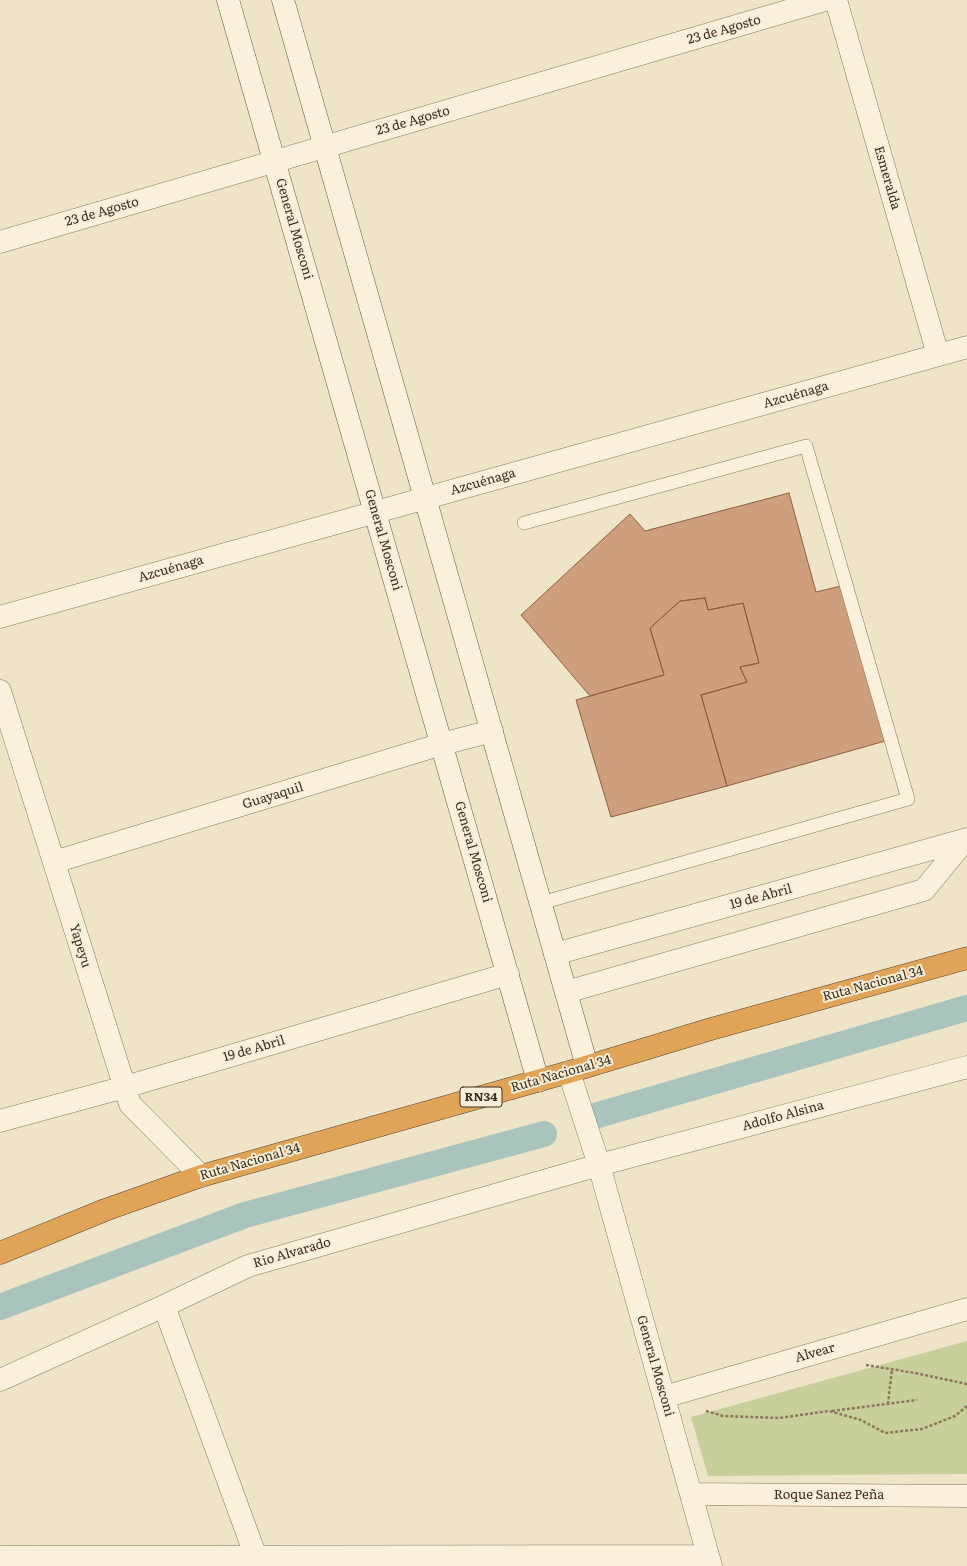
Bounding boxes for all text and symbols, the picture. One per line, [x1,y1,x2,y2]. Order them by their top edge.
street label: 23 de Agosto [685,12,763,48]
street label: 23 de Agosto [374,103,452,139]
street label: Esmeralda [870,144,904,212]
street label: General Mosconi [272,177,316,281]
street label: 23 de Agosto [63,194,141,230]
street label: Azcuénaga [762,378,830,412]
street label: Azcuénaga [449,465,517,499]
street label: General Mosconi [361,488,405,592]
street label: Azcuénaga [137,552,205,586]
street label: Guayaquil [241,779,305,813]
street label: General Mosconi [451,800,495,904]
street label: 19 de Abril [728,881,794,913]
street label: Yapeyu [66,922,94,970]
street label: Ruta Nacional 34 [821,963,925,1005]
street label: 19 de Abril [221,1033,287,1065]
street label: Ruta Nacional 34 [509,1052,613,1096]
road number: RN34 [460,1087,502,1107]
street label: Adolfo Alsina [740,1098,826,1134]
street label: Ruta Nacional 34 [198,1140,302,1184]
street label: Rio Alvarado [251,1234,333,1272]
street label: General Mosconi [633,1314,677,1418]
street label: Alvear [793,1340,837,1366]
street label: Roque Sanez Peña [774,1487,884,1503]

